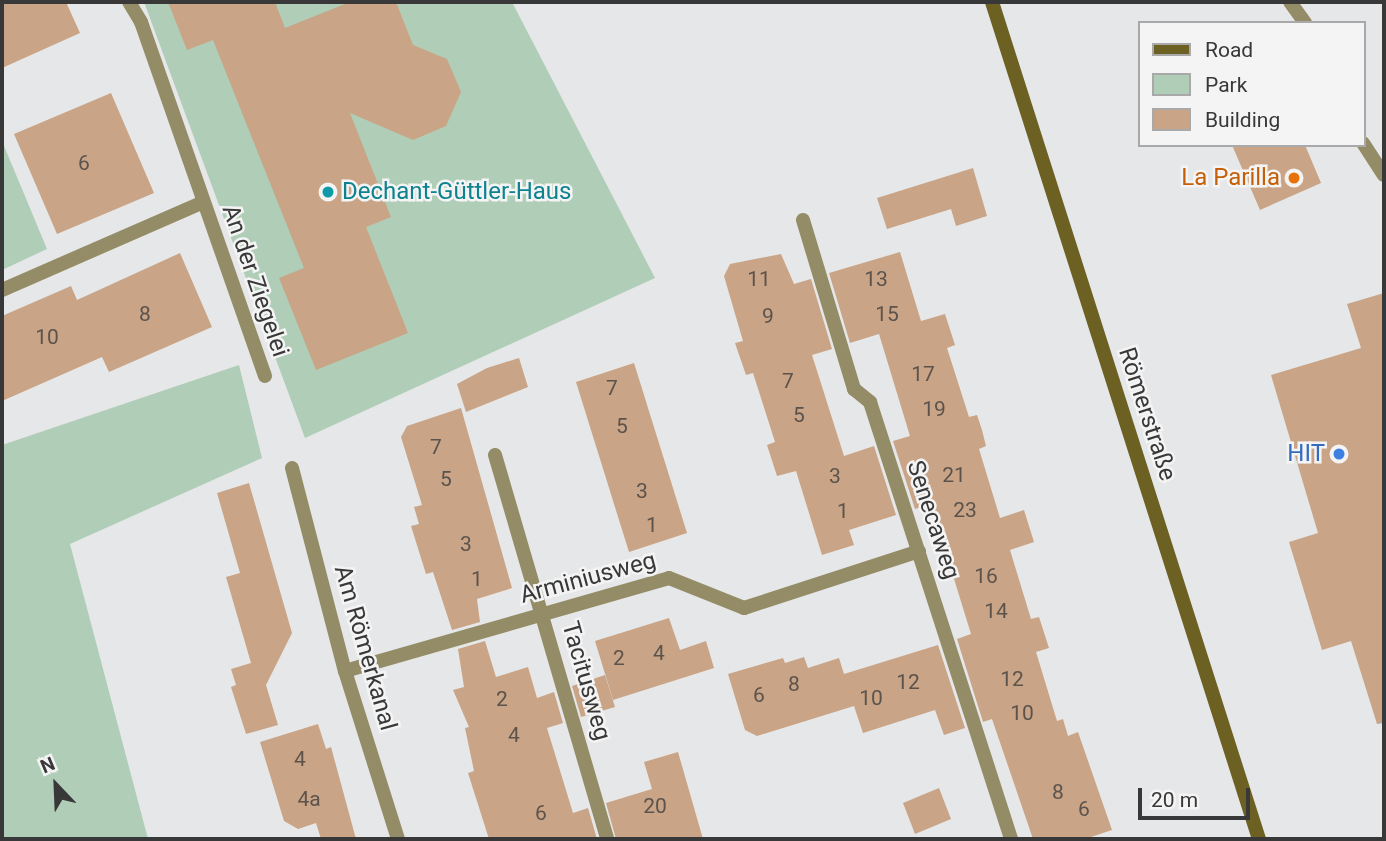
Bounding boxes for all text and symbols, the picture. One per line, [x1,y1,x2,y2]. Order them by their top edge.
legend [1138,21,1365,147]
text: Road [1205,38,1253,62]
text: Park [1205,73,1247,97]
text: Building [1205,108,1280,132]
house number: 6 [78,150,90,176]
place label: La Parilla [1181,164,1280,192]
marker: La Parilla [1286,170,1302,186]
place label: Dechant-Güttler-Haus [342,178,571,206]
marker: Dechant-Güttler-Haus [320,184,336,200]
street label: An der Ziegelei [216,201,294,361]
house number: 11 [747,266,771,292]
house number: 13 [864,266,888,292]
house number: 8 [139,301,151,327]
house number: 15 [875,301,899,327]
house number: 9 [762,303,774,329]
house number: 10 [35,324,59,350]
street label: Römerstraße [1112,344,1182,484]
house number: 17 [911,361,935,387]
house number: 7 [782,368,794,394]
house number: 7 [606,375,618,401]
house number: 19 [922,396,946,422]
house number: 5 [793,402,805,428]
house number: 5 [616,413,628,439]
house number: 7 [430,434,442,460]
place label: HIT [1287,440,1325,468]
marker: HIT [1331,446,1347,462]
street label: Senecaweg [900,457,966,583]
house number: 21 [942,462,966,488]
house number: 3 [829,463,841,489]
house number: 5 [440,466,452,492]
house number: 3 [636,478,648,504]
house number: 23 [953,497,977,523]
house number: 1 [837,498,849,524]
house number: 1 [646,512,658,538]
house number: 3 [460,531,472,557]
street label: Arminiusweg [517,546,659,610]
street label: Am Römerkanal [328,562,402,734]
house number: 16 [974,563,998,589]
house number: 1 [471,566,483,592]
house number: 14 [984,598,1008,624]
street label: Tacitusweg [555,618,617,744]
house number: 4 [653,640,665,666]
house number: 2 [613,645,625,671]
house number: 12 [1000,666,1024,692]
house number: 12 [896,669,920,695]
house number: 8 [788,671,800,697]
house number: 6 [753,682,765,708]
house number: 10 [859,685,883,711]
house number: 2 [496,686,508,712]
house number: 10 [1010,700,1034,726]
house number: 4 [508,722,520,748]
house number: 4 [294,746,306,772]
north arrow [21,750,91,820]
text: N [37,752,58,778]
scale bar [1141,774,1253,818]
house number: 8 [1052,779,1064,805]
house number: 4a [297,786,321,812]
text: 20 m [1151,788,1198,812]
house number: 20 [643,793,667,819]
house number: 6 [1078,796,1090,822]
house number: 6 [535,800,547,826]

